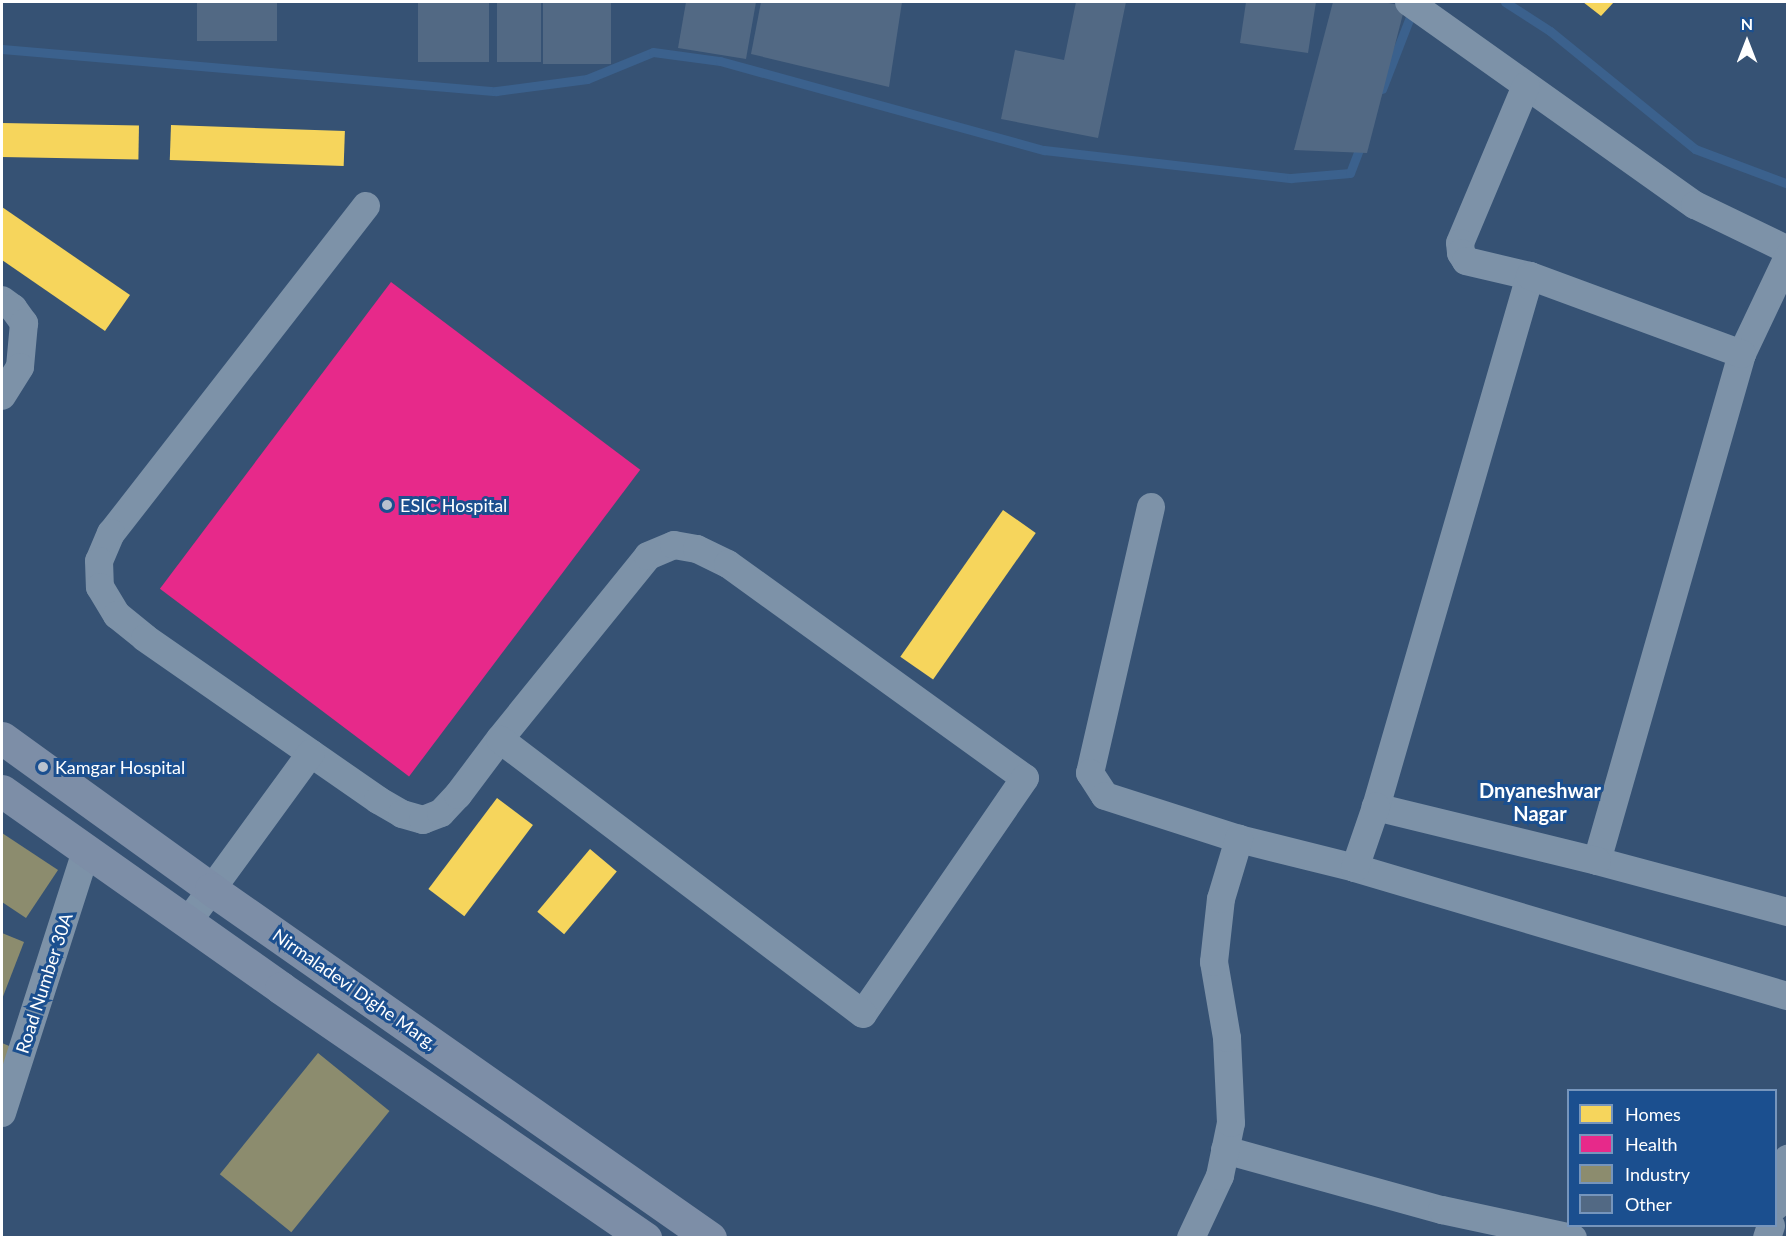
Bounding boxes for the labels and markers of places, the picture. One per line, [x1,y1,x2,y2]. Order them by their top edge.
place label: ESIC Hospital [400,494,507,516]
marker: ESIC Hospital [378,496,396,514]
place label: Kamgar Hospital [55,756,186,778]
marker: Kamgar Hospital [36,760,50,774]

